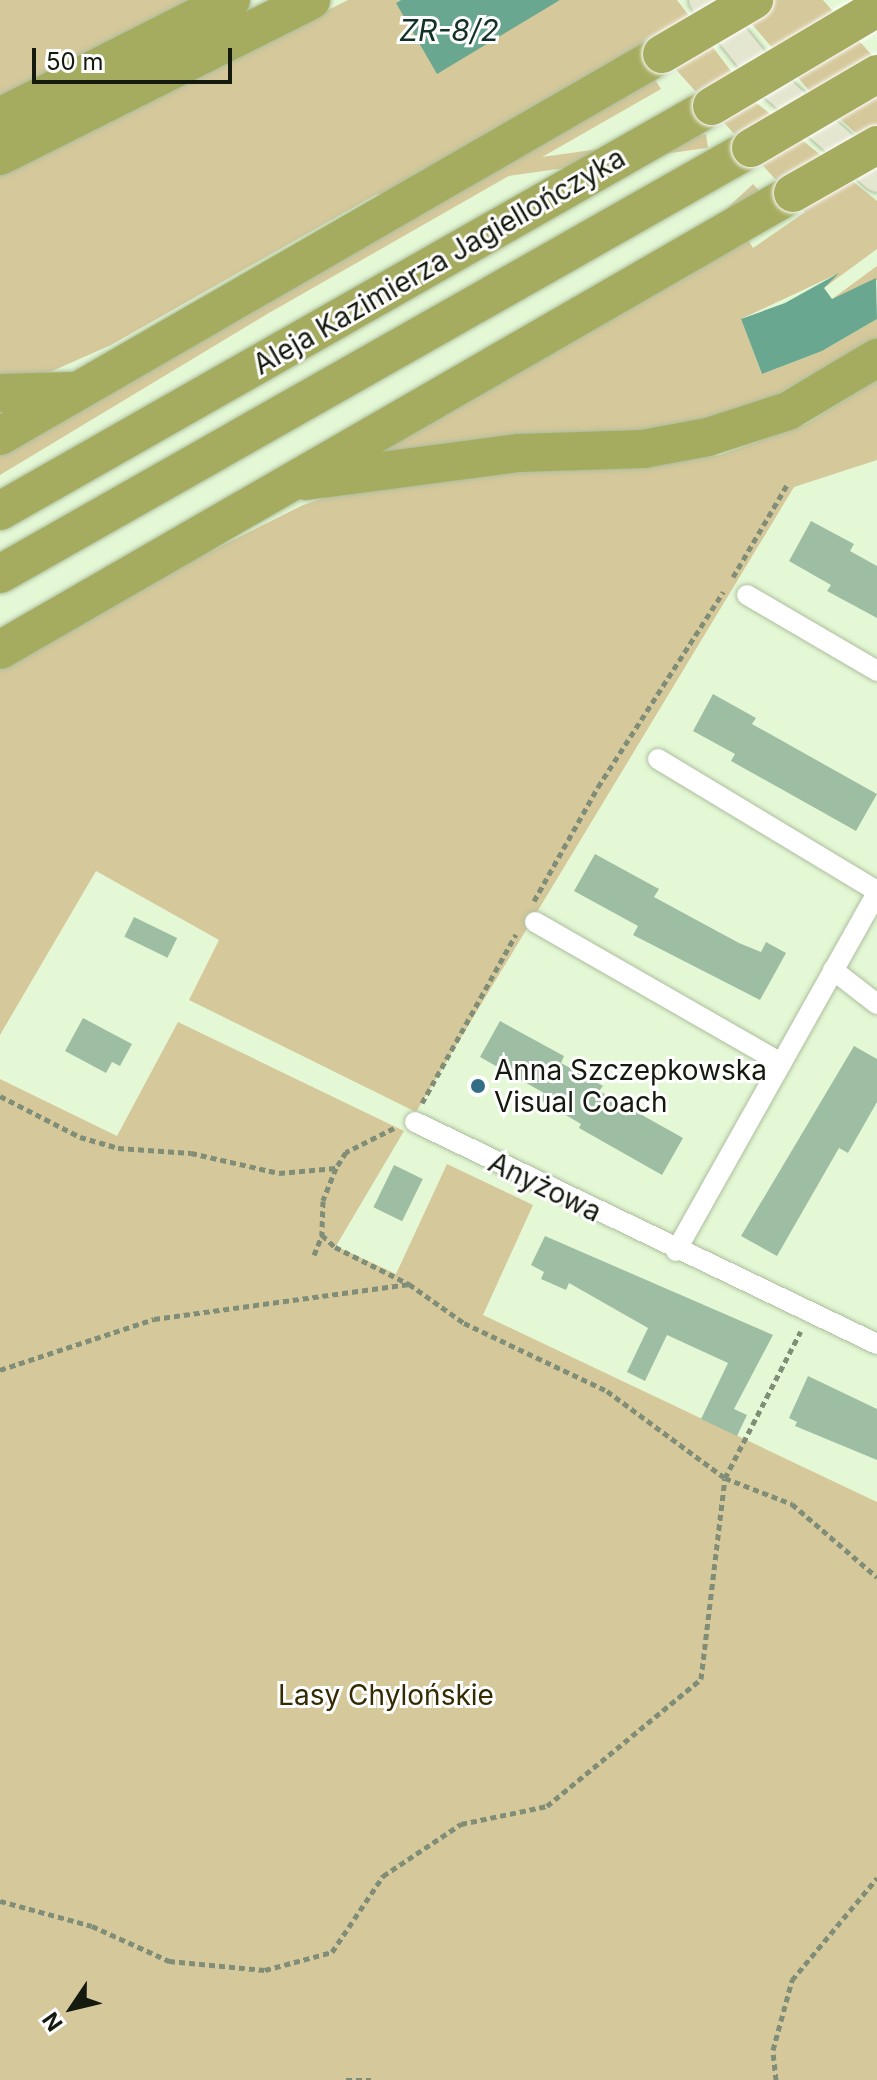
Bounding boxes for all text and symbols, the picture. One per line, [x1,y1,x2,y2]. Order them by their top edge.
water label: ZR-8/2 [399,12,499,48]
scale bar [36,32,236,82]
text: 50 m [46,47,104,76]
street label: Aleja Kazimierza Jagiellończyka [247,141,631,381]
place label: Anna Szczepkowska Visual Coach [494,1053,767,1119]
marker: Anna Szczepkowska Visual Coach [469,1077,487,1095]
street label: Anyżowa [483,1145,607,1229]
park label: Lasy Chylońskie [278,1678,494,1712]
north arrow [32,1968,112,2048]
text: N [37,2007,68,2036]

